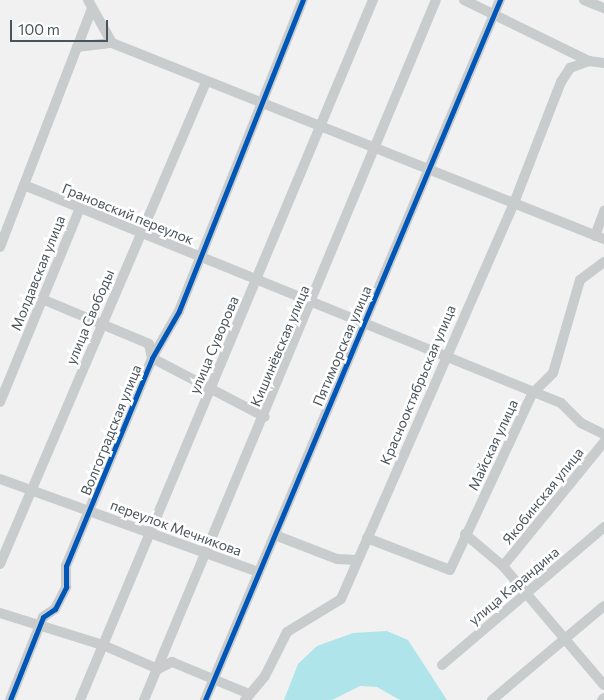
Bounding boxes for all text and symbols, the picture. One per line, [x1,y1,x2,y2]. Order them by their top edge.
scale bar [12,10,110,42]
text: 100 m [18,20,60,38]
street label: Грановский переулок [60,180,196,248]
street label: Молдавская улица [7,213,69,333]
street label: улица Свободы [62,267,118,367]
street label: Кишинёвская улица [247,283,313,409]
street label: Пятиморская улица [309,283,375,409]
street label: улица Суворова [186,294,242,396]
street label: Краснооктябрьская улица [377,303,459,467]
street label: Волгоградская улица [77,362,145,498]
street label: Майская улица [465,397,521,493]
street label: Якобинская улица [499,444,587,548]
street label: переулок Мечникова [108,496,244,560]
street label: улица Карандина [466,543,562,629]

